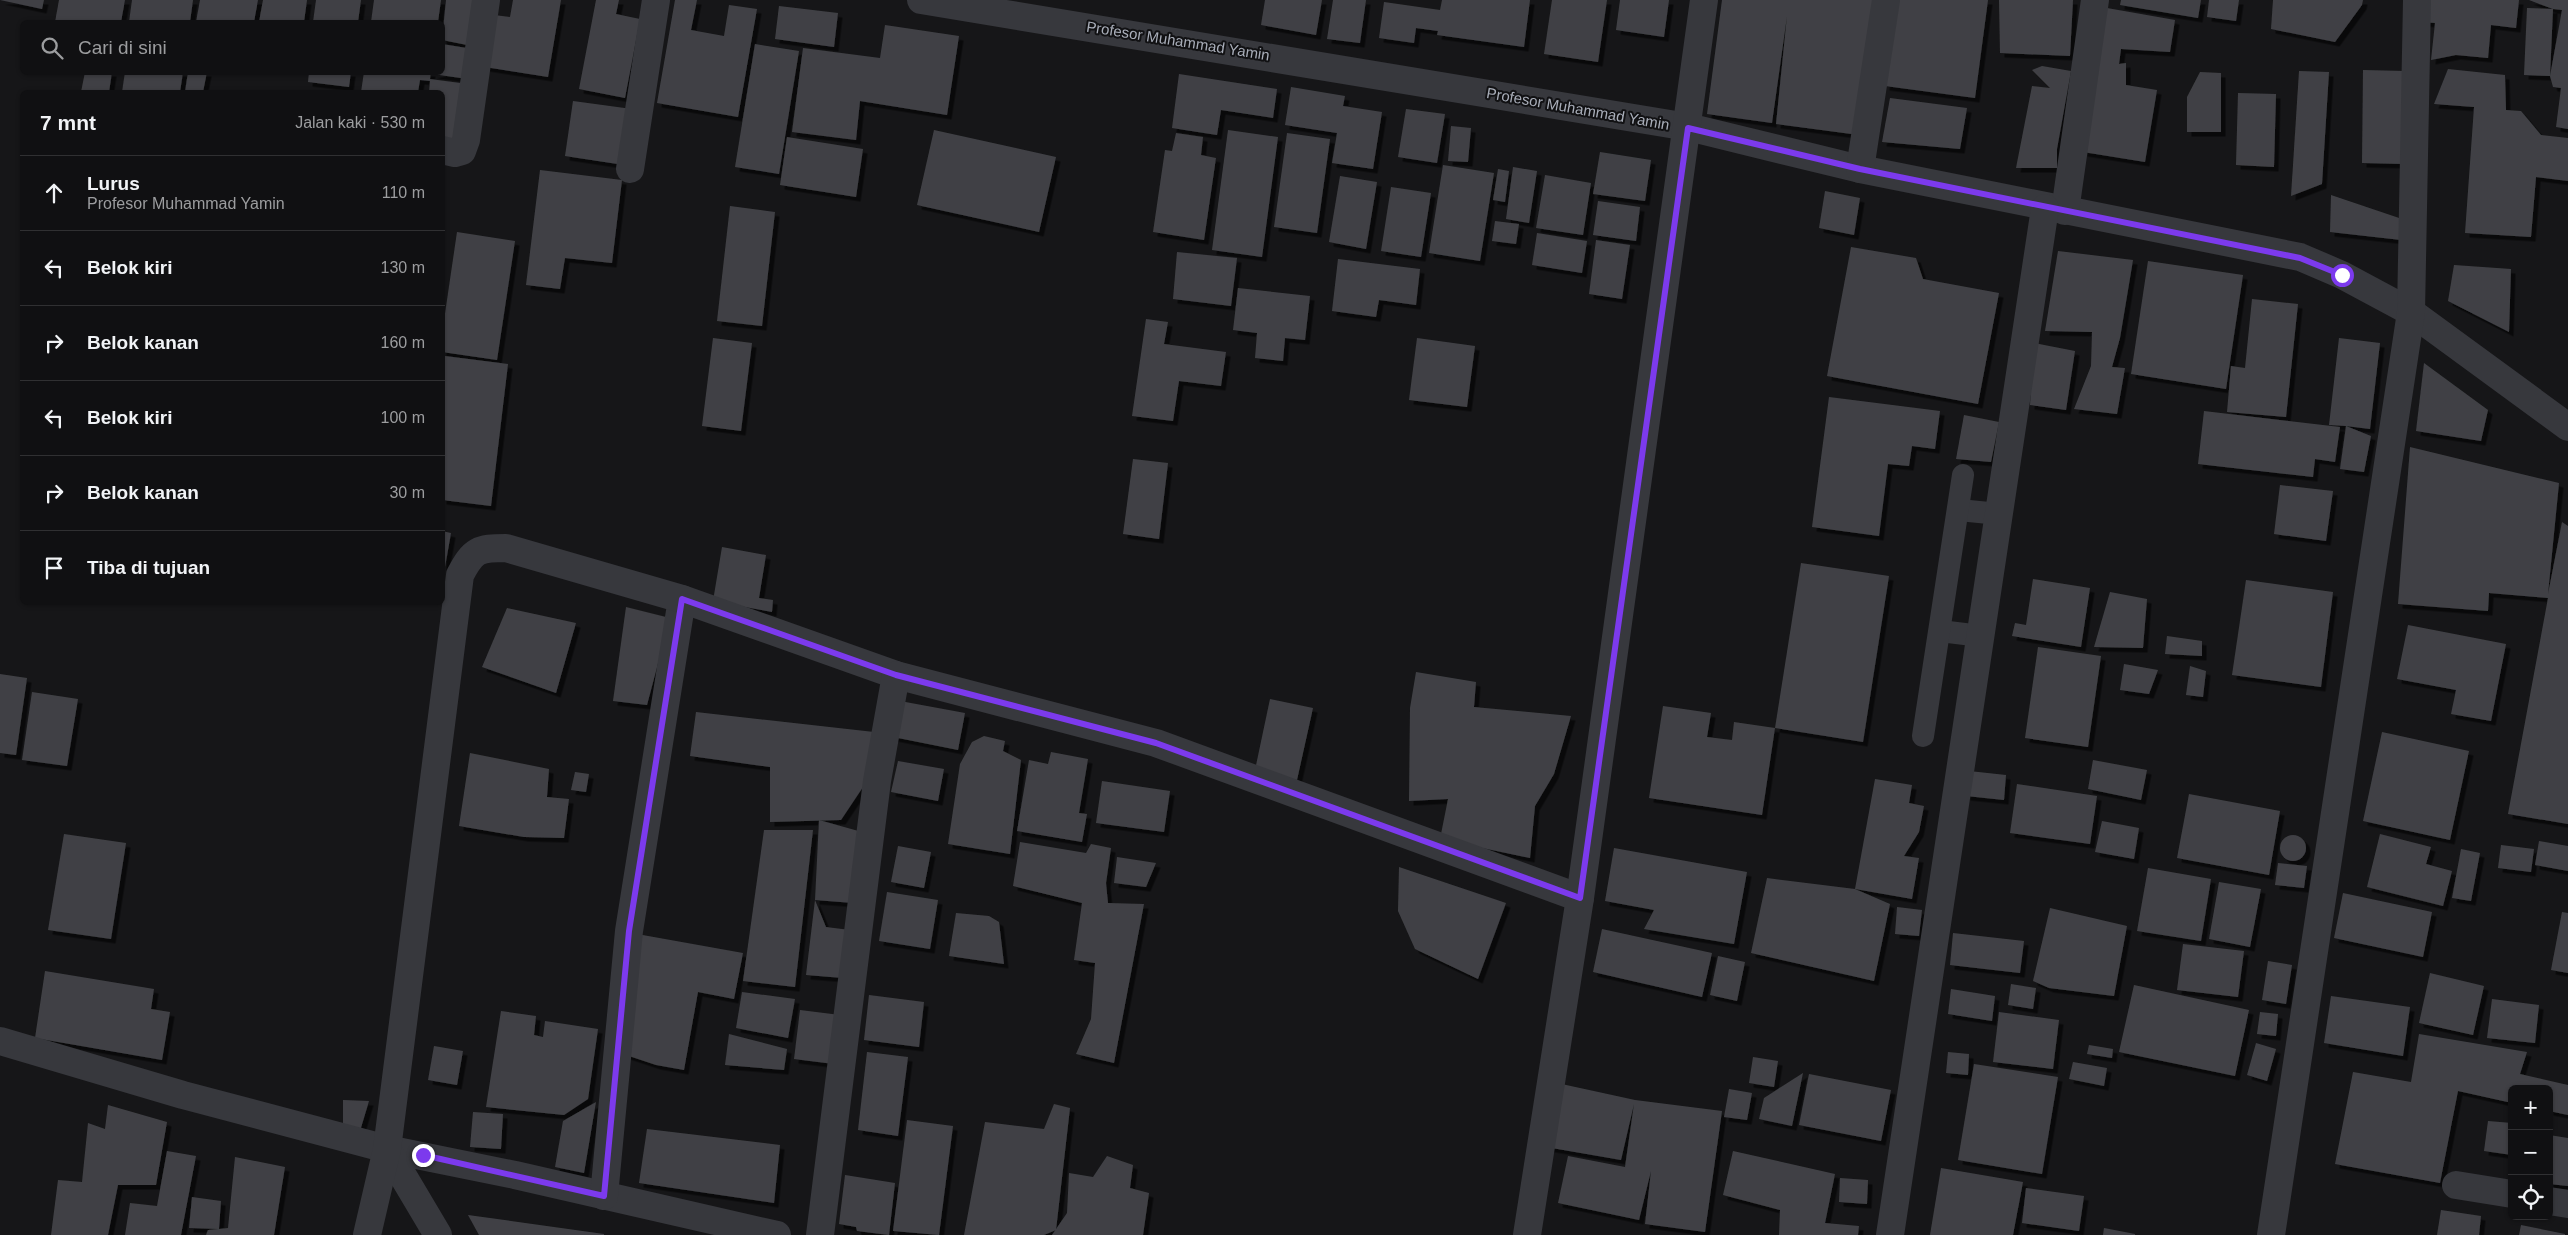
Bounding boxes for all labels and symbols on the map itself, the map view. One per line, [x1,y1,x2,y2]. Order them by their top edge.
street label: Profesor Muhammad Yamin [1085,18,1271,63]
street label: Profesor Muhammad Yamin [1485,84,1671,133]
route start [2331,264,2354,287]
route end [412,1144,435,1167]

